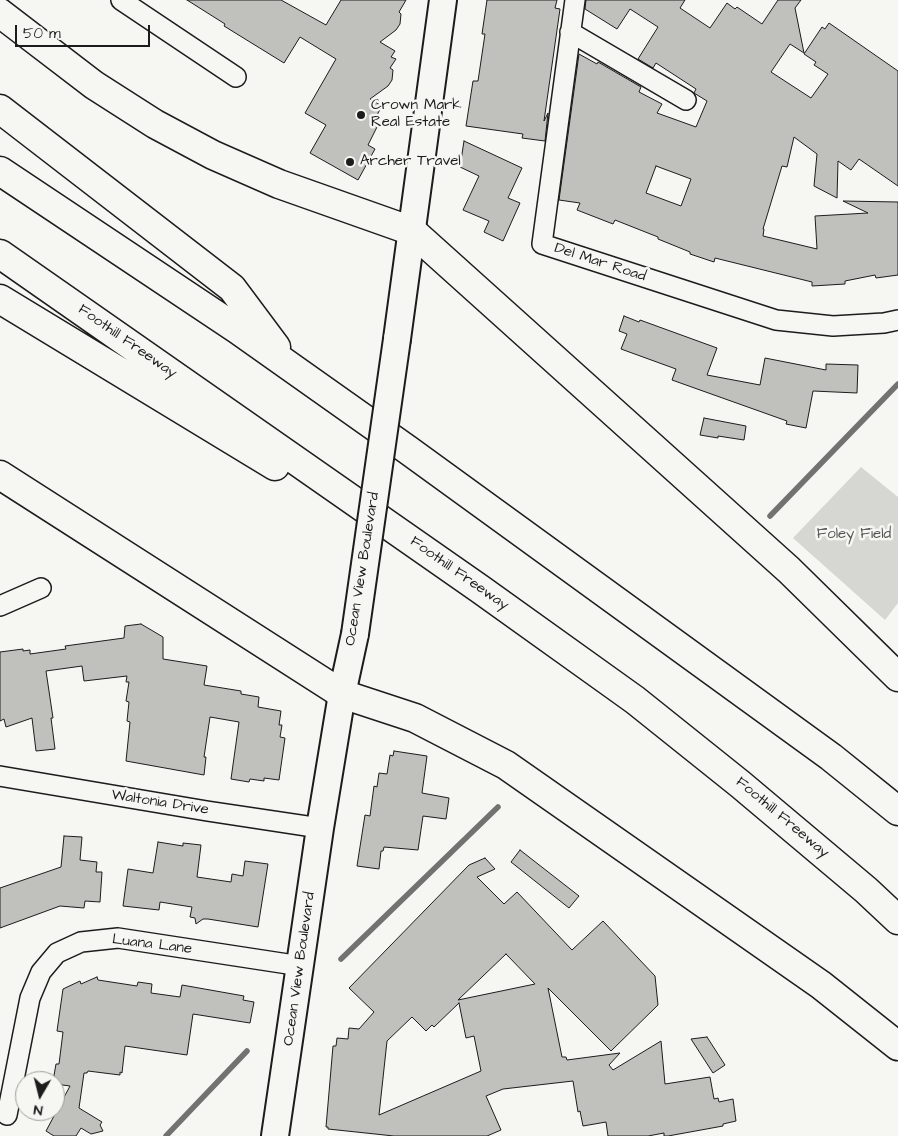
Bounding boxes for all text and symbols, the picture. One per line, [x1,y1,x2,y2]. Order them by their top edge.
scale bar [18,15,152,47]
text: 50 m [23,23,61,44]
place label: Crown Mark Real Estate [371,97,461,132]
marker: Crown Mark Real Estate [355,109,367,121]
place label: Archer Travel [360,153,461,171]
marker: Archer Travel [344,156,356,168]
street label: Del Mar Road [552,240,648,286]
street label: Foothill Freeway [74,301,180,383]
street label: Ocean View Boulevard [342,491,384,647]
park label: Foley Field [817,526,891,544]
street label: Foothill Freeway [406,533,512,615]
street label: Foothill Freeway [732,774,832,862]
street label: Waltonia Drive [110,786,210,820]
street label: Ocean View Boulevard [280,891,320,1047]
street label: Luana Lane [111,931,193,959]
north arrow [15,1071,65,1121]
text: N [32,1099,44,1120]

